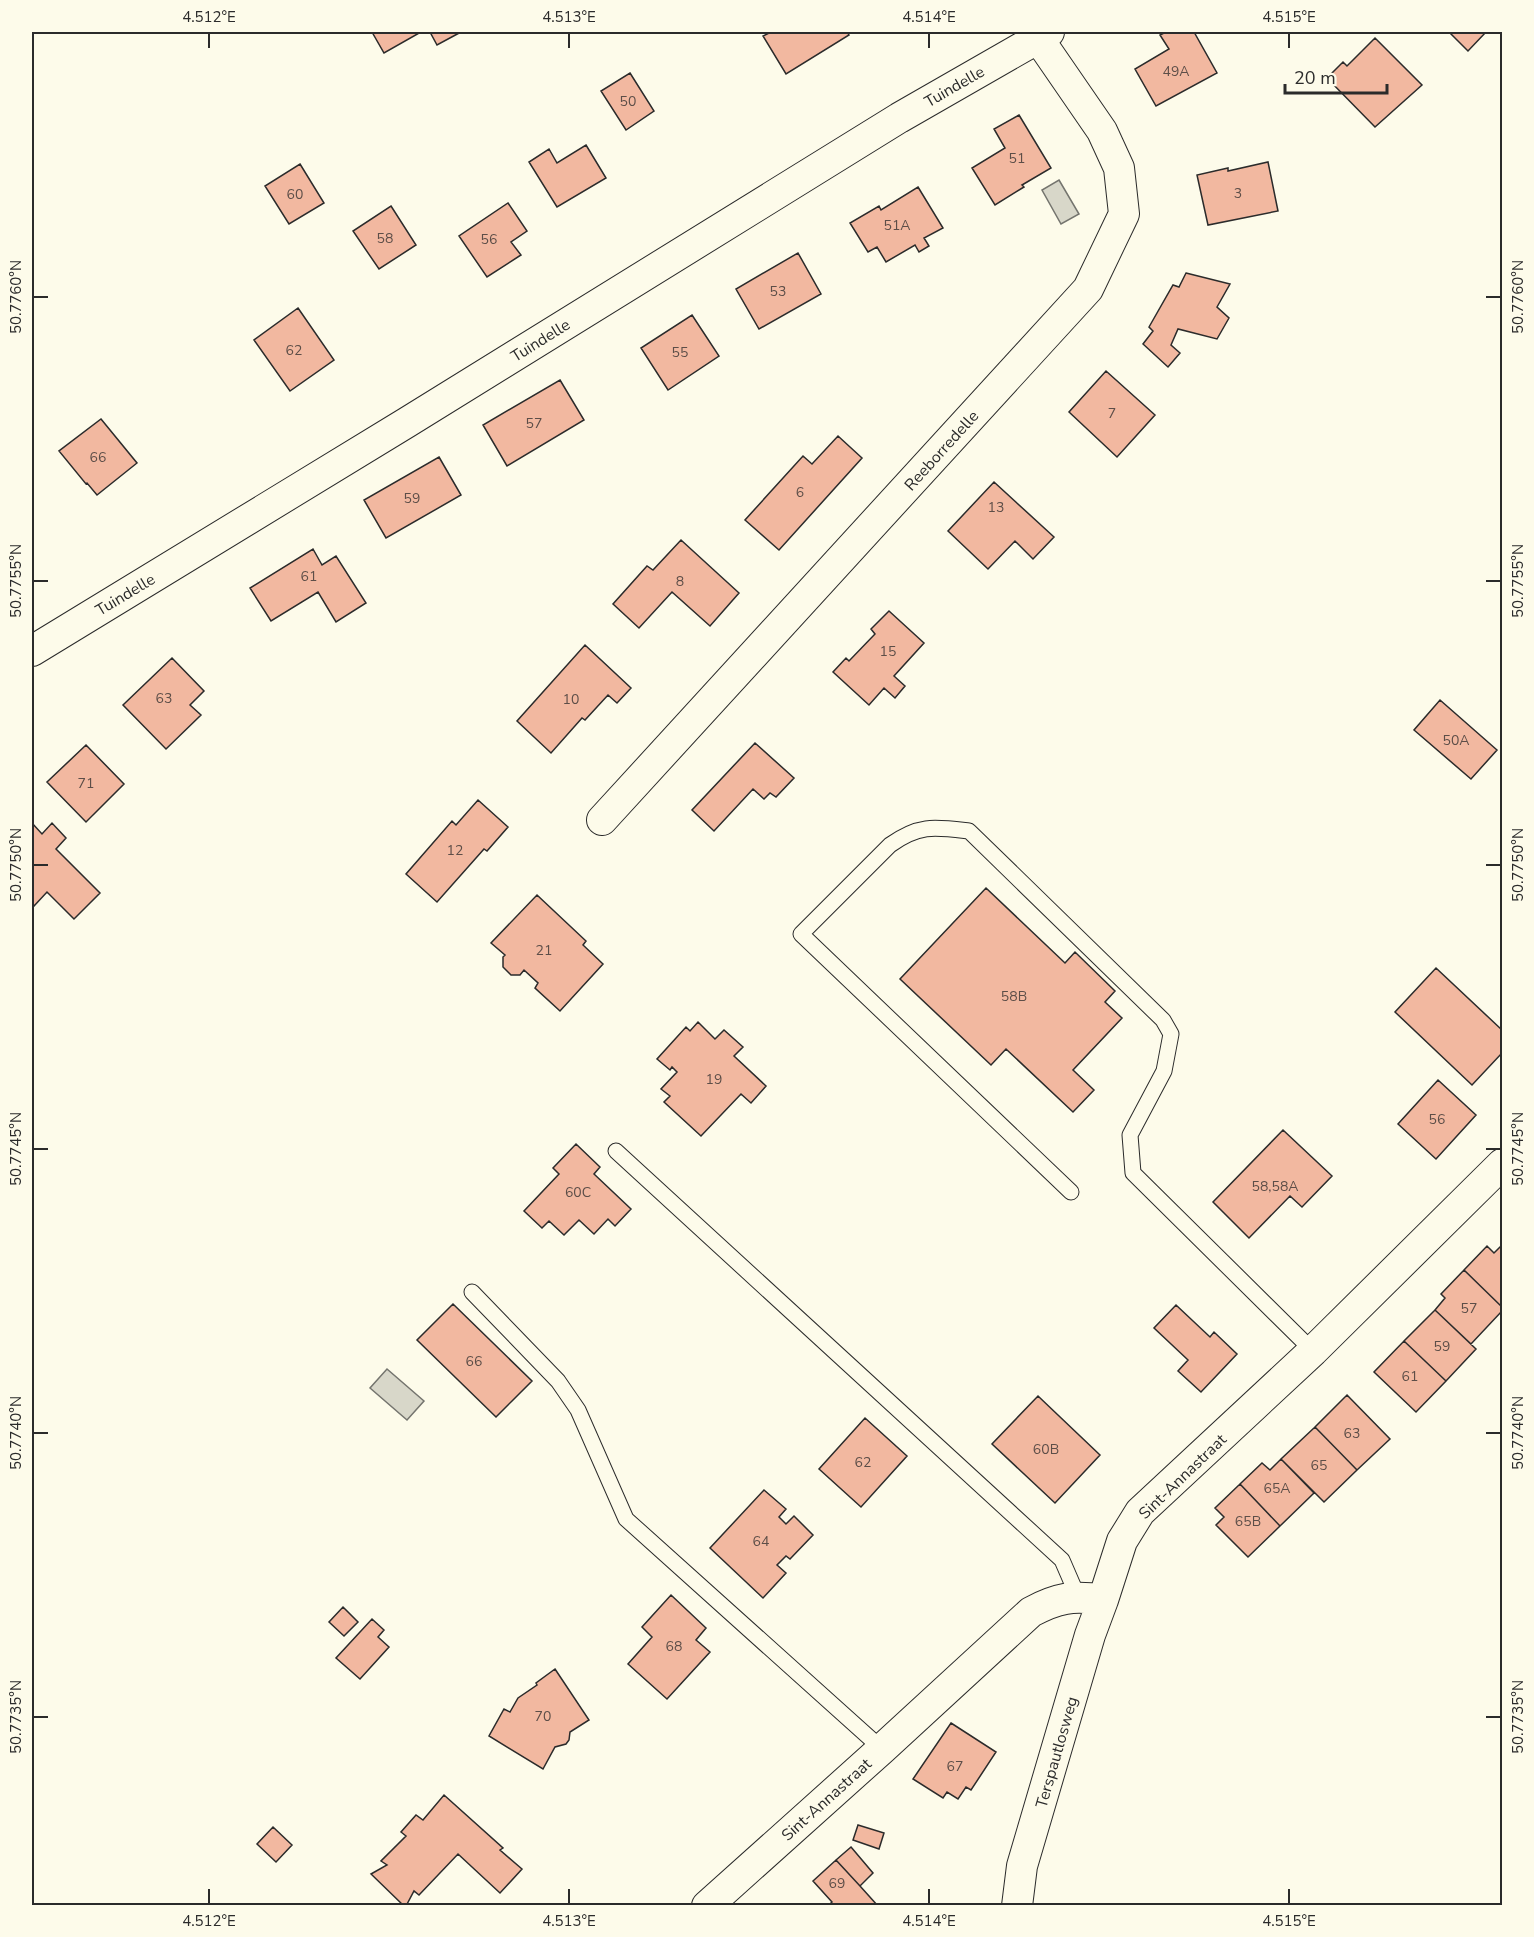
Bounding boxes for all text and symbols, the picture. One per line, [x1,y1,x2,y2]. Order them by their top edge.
text: 4.512°E [182,7,236,27]
text: 4.513°E [542,7,596,27]
text: 4.514°E [902,7,956,27]
text: 4.515°E [1262,7,1316,27]
scale bar [1285,57,1387,95]
street label: Tuindelle [920,61,989,113]
house number: 49A [1162,62,1190,81]
text: 20 m [1294,66,1336,90]
house number: 50 [620,92,636,111]
house number: 51 [1009,149,1025,168]
house number: 3 [1234,184,1242,203]
house number: 60 [287,185,303,204]
house number: 51A [883,216,911,235]
house number: 58 [377,229,393,248]
house number: 56 [481,230,497,249]
text: 50.7760°N [6,260,26,334]
text: 50.7760°N [1508,260,1528,334]
house number: 53 [770,282,786,301]
street label: Tuindelle [507,314,574,368]
house number: 62 [286,341,302,360]
house number: 55 [672,343,688,362]
house number: 7 [1108,404,1116,423]
street label: Reeborredelle [900,406,984,496]
house number: 57 [526,414,542,433]
house number: 66 [90,448,106,467]
house number: 6 [796,483,804,502]
house number: 59 [404,489,420,508]
house number: 13 [988,498,1004,517]
text: 50.7755°N [6,544,26,618]
text: 50.7755°N [1508,544,1528,618]
house number: 61 [301,567,317,586]
street label: Tuindelle [92,568,159,621]
house number: 8 [676,572,684,591]
house number: 15 [880,642,896,661]
house number: 63 [156,689,172,708]
house number: 10 [563,690,579,709]
house number: 50A [1442,731,1470,750]
house number: 71 [78,774,94,793]
text: 50.7750°N [6,828,26,902]
text: 50.7750°N [1508,828,1528,902]
house number: 12 [447,841,463,860]
house number: 21 [536,941,552,960]
house number: 58B [1001,987,1027,1006]
house number: 19 [706,1070,722,1089]
house number: 56 [1429,1110,1445,1129]
text: 50.7745°N [6,1112,26,1186]
text: 50.7745°N [1508,1112,1528,1186]
house number: 58,58A [1252,1177,1299,1196]
house number: 60C [565,1183,591,1202]
house number: 57 [1461,1299,1477,1318]
house number: 59 [1434,1337,1450,1356]
house number: 66 [466,1352,482,1371]
house number: 61 [1402,1367,1418,1386]
text: 50.7740°N [6,1396,26,1470]
text: 50.7740°N [1508,1396,1528,1470]
house number: 63 [1344,1424,1360,1443]
street label: Sint-Annastraat [1134,1429,1232,1524]
house number: 60B [1033,1440,1059,1459]
house number: 62 [855,1453,871,1472]
house number: 65 [1311,1456,1327,1475]
house number: 65A [1263,1479,1291,1498]
house number: 65B [1235,1512,1261,1531]
house number: 64 [753,1532,769,1551]
house number: 68 [666,1637,682,1656]
text: 50.7735°N [6,1680,26,1754]
text: 50.7735°N [1508,1680,1528,1754]
street label: Terspautlosweg [1031,1694,1083,1811]
house number: 70 [535,1707,551,1726]
street label: Sint-Annastraat [777,1753,877,1846]
house number: 67 [947,1757,963,1776]
house number: 69 [829,1874,845,1893]
text: 4.512°E [182,1911,236,1931]
text: 4.513°E [542,1911,596,1931]
text: 4.514°E [902,1911,956,1931]
text: 4.515°E [1262,1911,1316,1931]

